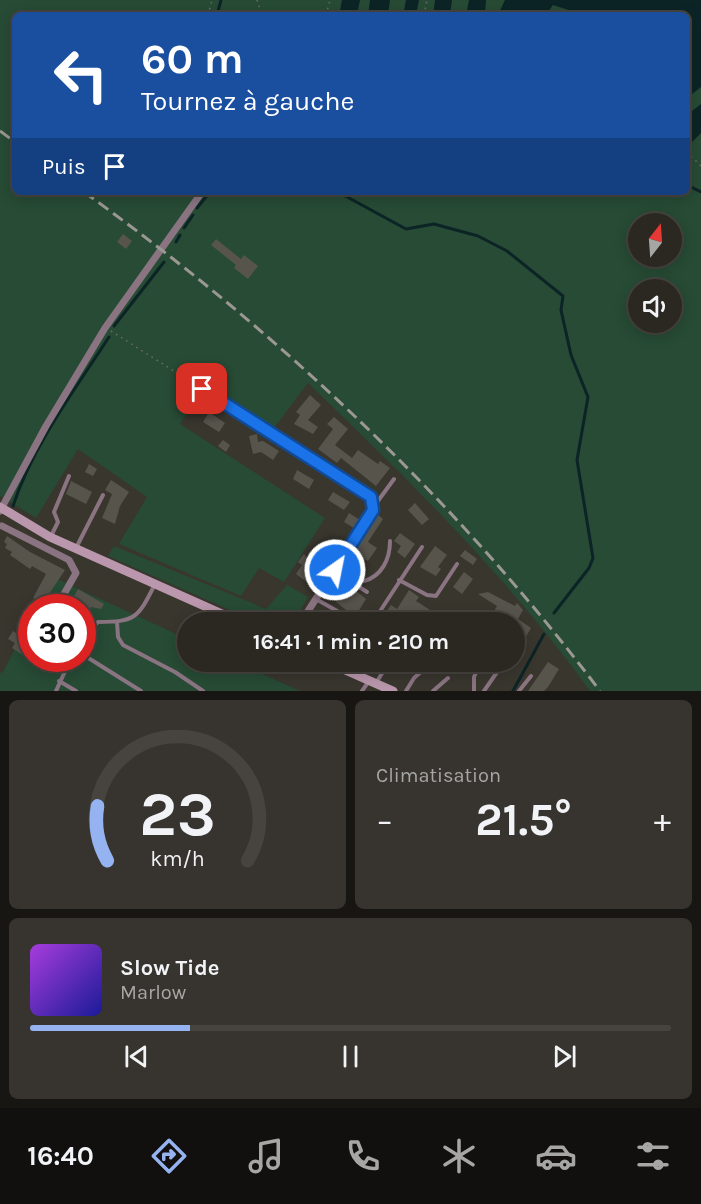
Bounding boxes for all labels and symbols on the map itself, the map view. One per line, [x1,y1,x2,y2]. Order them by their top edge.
north arrow [628,213,682,267]
pin [176,363,227,414]
position arrow [303,538,367,602]
speed limit sign: 30 [18,594,96,672]

